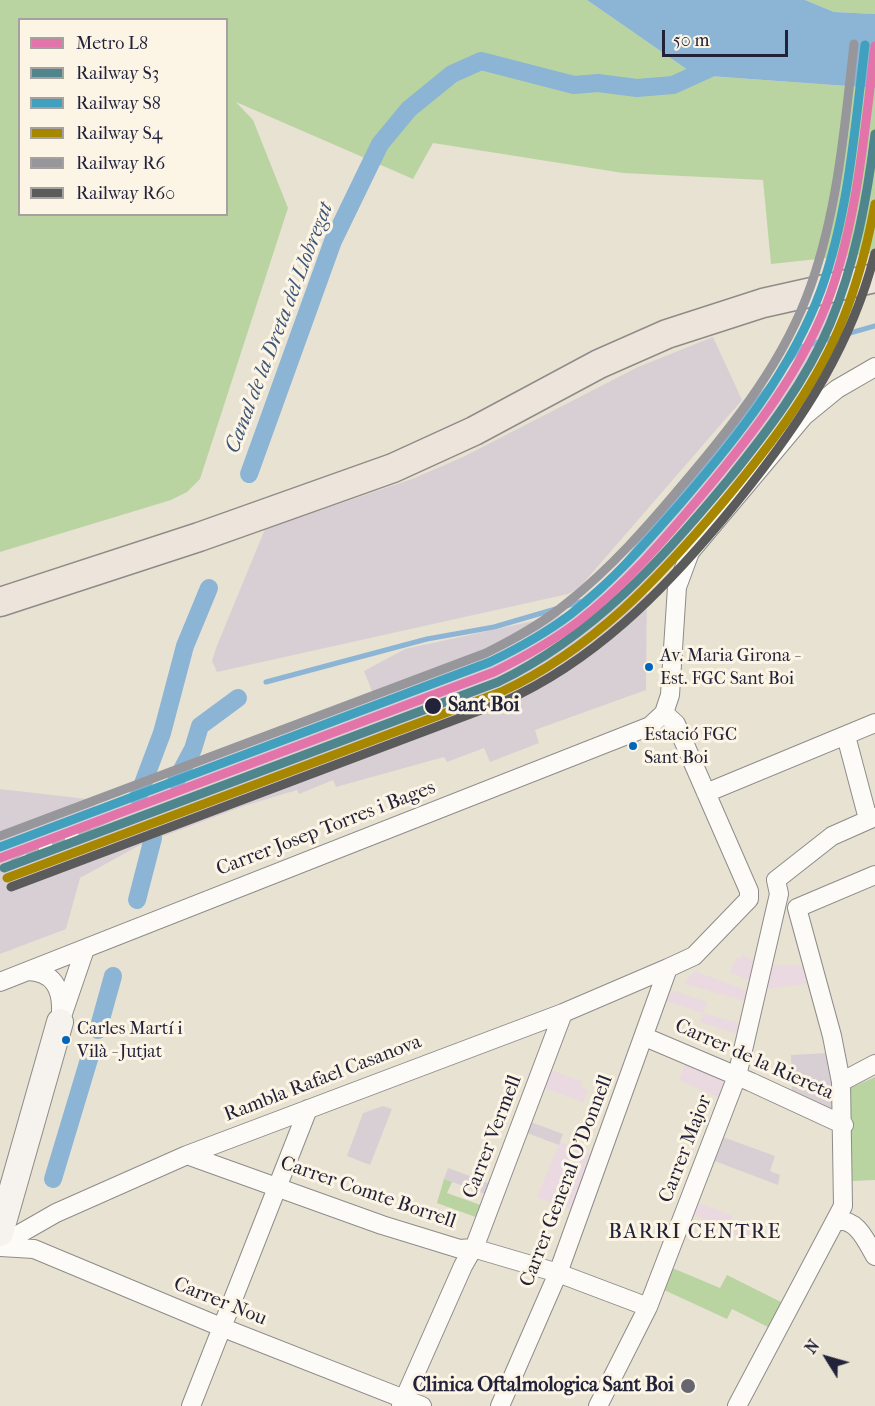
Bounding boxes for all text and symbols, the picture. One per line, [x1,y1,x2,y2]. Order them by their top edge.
legend [18,18,228,216]
scale bar [665,18,791,56]
text: 50 m [673,30,709,51]
text: Metro L8 [76,33,148,54]
text: Railway S3 [76,63,159,84]
text: Railway S8 [76,93,161,114]
text: Railway S4 [76,123,162,144]
text: Railway R6 [76,153,165,174]
text: Railway R60 [76,183,175,204]
water label: Canal de la Dreta del Llobregat [221,199,339,457]
place label: Av. Maria Girona - Est. FGC Sant Boi [660,646,799,688]
marker: Av. Maria Girona - Est. FGC Sant Boi [643,661,655,673]
place label: Sant Boi [448,694,519,718]
marker: Sant Boi [423,696,443,716]
place label: Estació FGC Sant Boi [644,725,737,768]
marker: Estació FGC Sant Boi [627,740,639,752]
street label: Carrer Josep Torres i Bages [213,776,439,882]
street label: Carrer de la Riereta [671,1014,837,1106]
place label: Carles Martí i Vilà - Jutjat [77,1019,183,1062]
street label: Rambla Rafael Casanova [221,1030,425,1128]
marker: Carles Martí i Vilà - Jutjat [60,1034,72,1046]
street label: Carrer Vermell [459,1072,527,1202]
street label: Carrer General O'Donnell [516,1072,618,1290]
street label: Carrer Major [654,1092,718,1206]
street label: Carrer Comte Borrell [277,1152,459,1234]
district label: BARRI CENTRE [608,1220,782,1246]
street label: Carrer Nou [170,1272,270,1332]
north arrow [797,1328,857,1388]
text: N [801,1336,823,1357]
place label: Clinica Oftalmologica Sant Boi [413,1374,674,1398]
marker: Clinica Oftalmologica Sant Boi [679,1377,697,1395]

